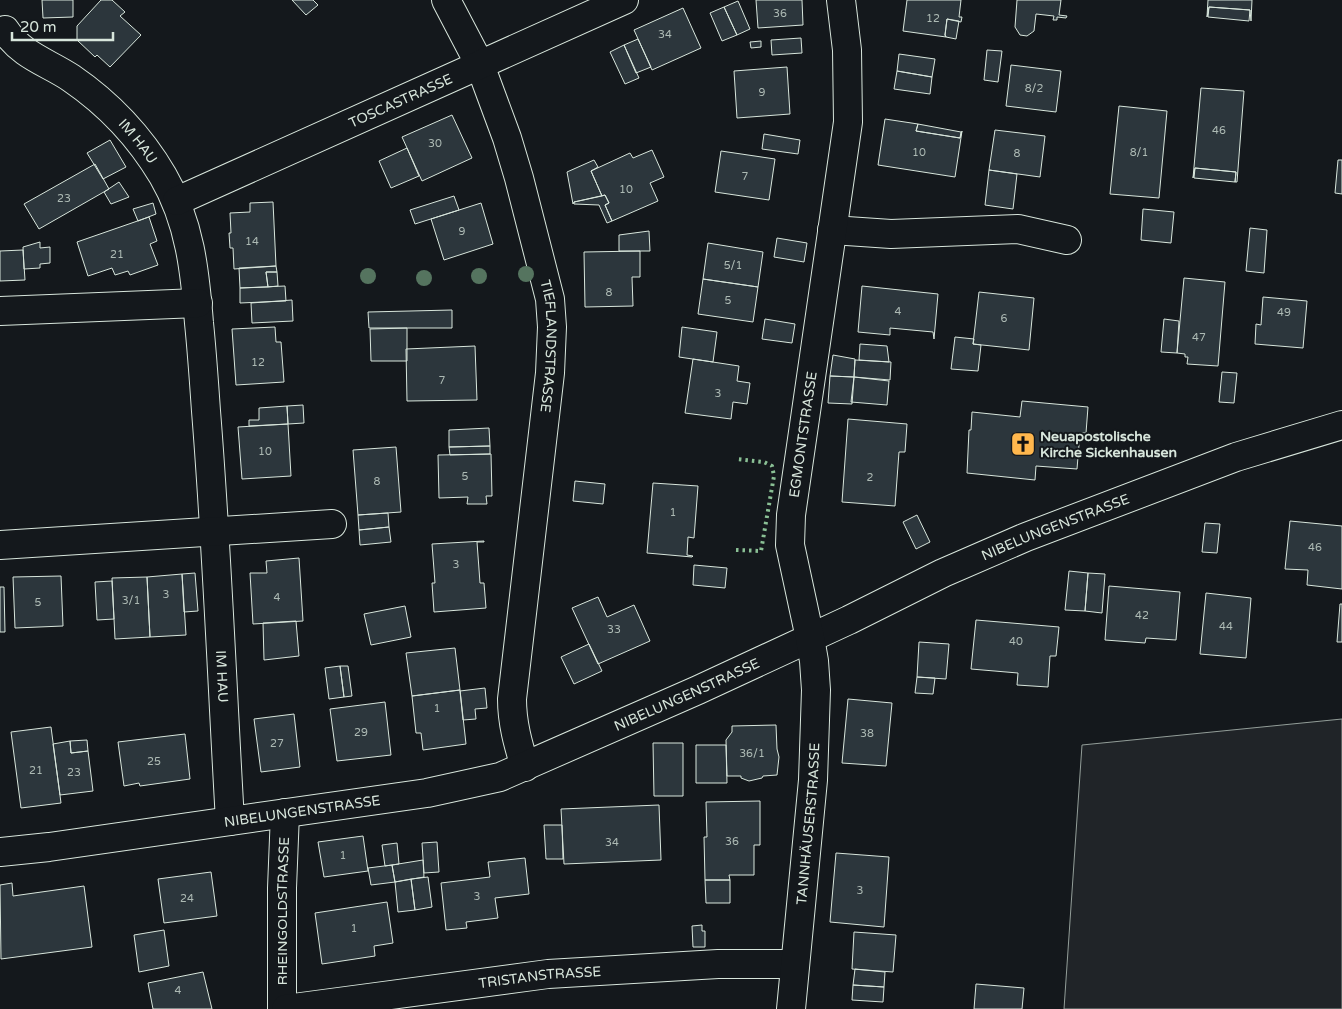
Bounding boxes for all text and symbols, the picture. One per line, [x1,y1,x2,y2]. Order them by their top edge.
house number: 36 [773,7,787,20]
scale bar [12,10,114,42]
house number: 12 [926,12,940,25]
text: 20 m [20,18,57,36]
house number: 34 [658,28,672,41]
street label: TOSCASTRASSE [346,70,455,131]
house number: 8/2 [1025,82,1043,95]
house number: 9 [759,86,766,99]
street label: IM HAU [115,115,161,167]
house number: 46 [1212,124,1226,137]
house number: 30 [428,137,442,150]
house number: 10 [912,146,926,159]
house number: 8/1 [1130,146,1148,159]
house number: 8 [1014,147,1021,160]
house number: 7 [742,170,749,183]
house number: 10 [619,183,633,196]
house number: 23 [57,192,71,205]
house number: 9 [459,225,466,238]
house number: 14 [245,235,259,248]
house number: 21 [110,248,124,261]
house number: 5/1 [724,259,742,272]
street label: TIEFLANDSTRASSE [537,278,561,413]
house number: 8 [606,286,613,299]
house number: 5 [725,294,732,307]
house number: 4 [895,305,902,318]
house number: 49 [1277,306,1291,319]
house number: 6 [1001,312,1008,325]
house number: 47 [1192,331,1206,344]
house number: 12 [251,356,265,369]
street label: EGMONTSTRASSE [785,370,820,499]
house number: 7 [439,374,446,387]
house number: 3 [715,387,722,400]
place label: Neuapostolische Kirche Sickenhausen [1040,428,1177,461]
church icon: Neuapostolische Kirche Sickenhausen [1010,431,1036,457]
house number: 10 [258,445,272,458]
house number: 5 [462,470,469,483]
house number: 2 [867,471,874,484]
house number: 8 [374,475,381,488]
street label: NIBELUNGENSTRASSE [979,490,1132,564]
house number: 1 [670,506,676,519]
house number: 46 [1308,541,1322,554]
house number: 3 [453,558,460,571]
house number: 3 [163,588,170,601]
house number: 4 [274,591,281,604]
house number: 3/1 [122,594,140,607]
house number: 5 [35,596,42,609]
house number: 42 [1135,609,1149,622]
house number: 44 [1219,620,1233,633]
house number: 33 [607,623,621,636]
house number: 40 [1009,635,1023,648]
street label: IM HAU [212,650,232,703]
street label: NIBELUNGENSTRASSE [611,654,762,734]
house number: 1 [434,702,440,715]
house number: 29 [354,726,368,739]
house number: 38 [860,727,874,740]
house number: 27 [270,737,284,750]
street label: TANNHÄUSERSTRASSE [793,742,823,906]
house number: 36/1 [739,747,765,760]
house number: 25 [147,755,161,768]
house number: 21 [29,764,43,777]
house number: 23 [67,766,81,779]
street label: NIBELUNGENSTRASSE [223,791,381,830]
house number: 36 [725,835,739,848]
street label: RHEINGOLDSTRASSE [273,836,293,985]
house number: 34 [605,836,619,849]
house number: 1 [340,849,346,862]
house number: 3 [857,884,864,897]
house number: 3 [474,890,481,903]
house number: 24 [180,892,194,905]
house number: 1 [351,922,357,935]
street label: TRISTANSTRASSE [478,962,602,992]
house number: 4 [175,984,182,997]

